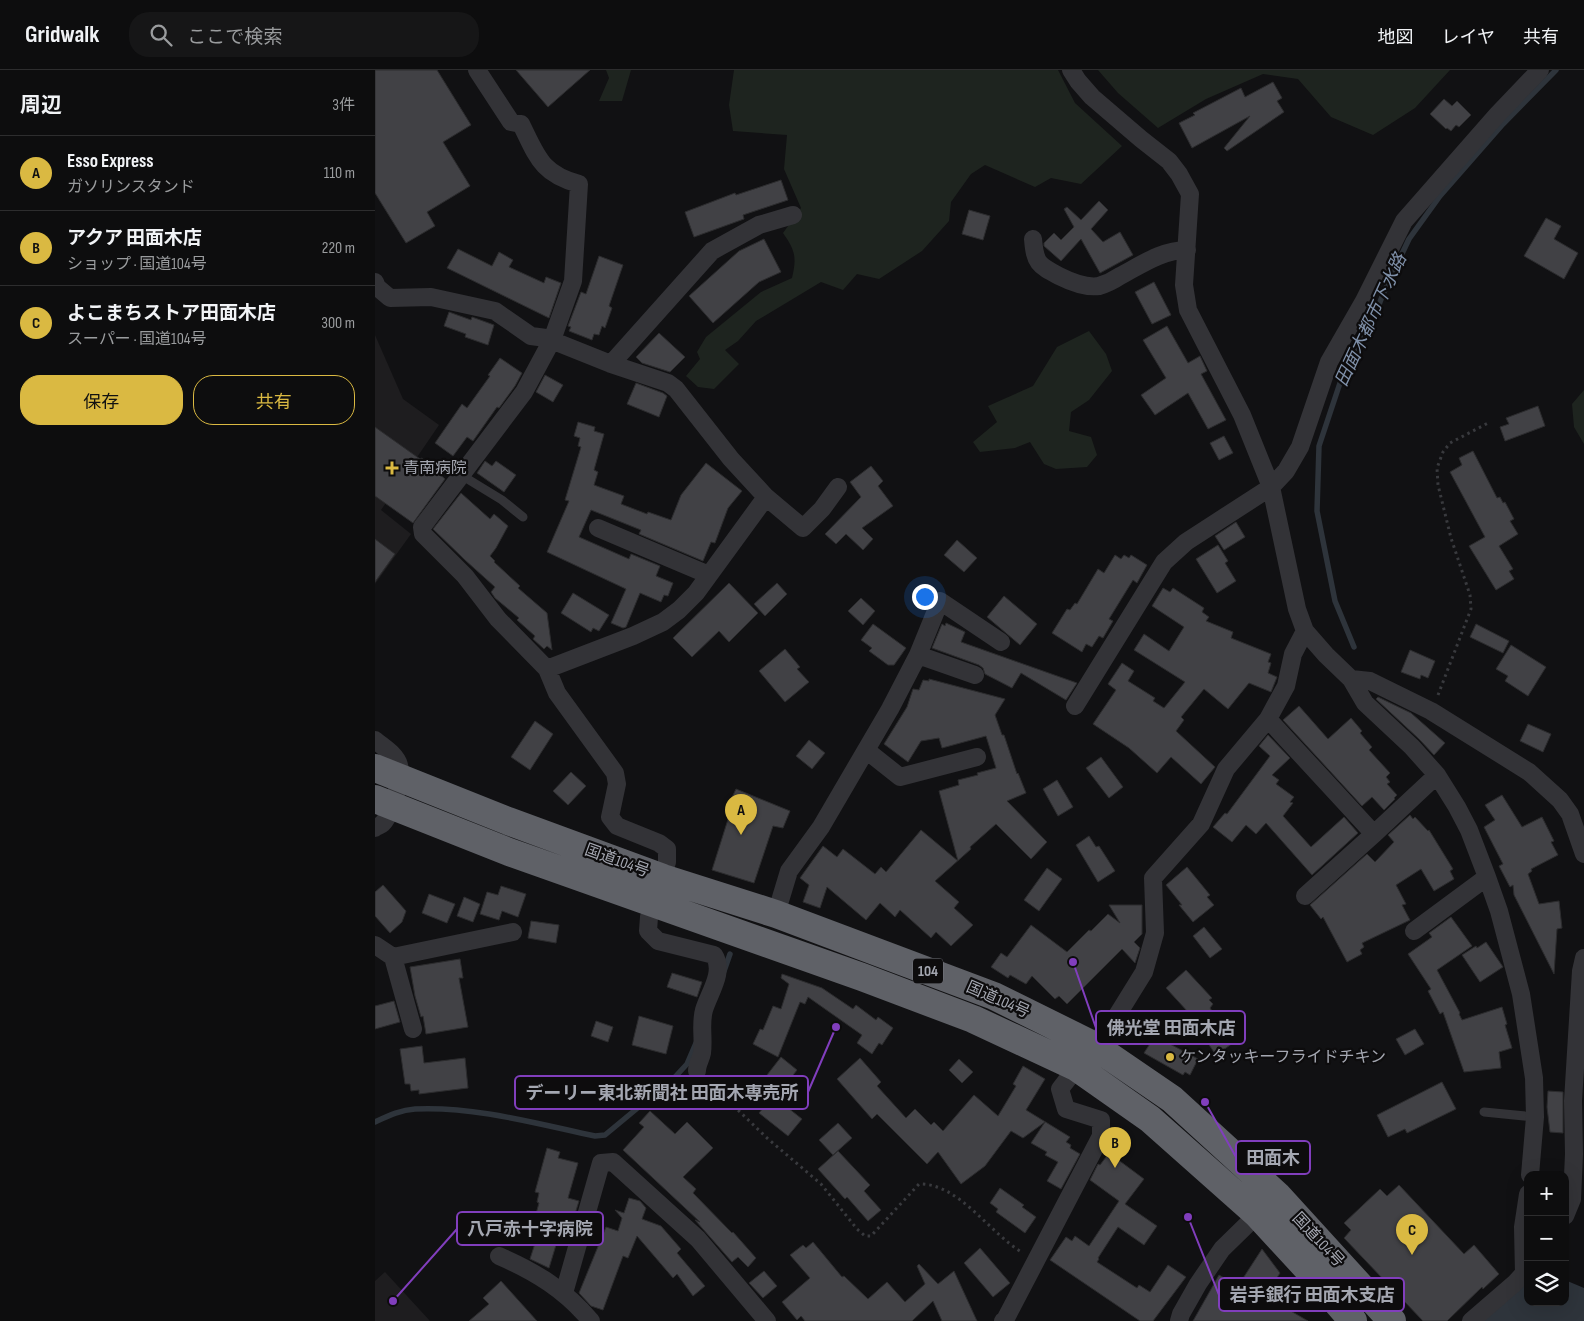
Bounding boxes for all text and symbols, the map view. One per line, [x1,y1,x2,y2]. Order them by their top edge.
search box [129,12,479,57]
text: Gridwalk [25,20,99,49]
icon: search [147,21,175,49]
text: ここで検索 [187,26,282,49]
text: 地図 [1378,27,1414,48]
text: レイヤ [1442,27,1495,48]
text: 共有 [1523,27,1559,48]
text: 周辺 [20,93,62,118]
text: 3件 [332,96,355,115]
text: Esso Express [67,150,154,173]
text: A [32,164,40,183]
text: 110 m [324,164,355,183]
text: ガソリンスタンド [67,178,195,197]
text: アクア 田面木店 [67,227,202,250]
text: B [32,239,40,258]
text: 220 m [322,239,355,258]
water label: 田面木都市下水路 [1331,248,1412,390]
text: ショップ · 国道104号 [67,255,207,274]
text: よこまちストア田面木店 [67,302,276,325]
text: C [32,314,40,333]
text: 300 m [321,314,355,333]
text: スーパー · 国道104号 [67,330,207,349]
button: 保存 [20,375,183,425]
button: 共有 [193,375,355,425]
place label: 青南病院 [403,459,467,478]
marker: 青南病院 [385,461,399,475]
your location [912,584,938,610]
pin: A [725,794,757,835]
street label: 国道104号 [582,841,652,881]
road number: 104 [913,958,943,984]
street label: 国道104号 [963,978,1033,1022]
callout: 佛光堂 田面木店 [1096,1011,1245,1044]
text: 佛光堂 田面木店 [1107,1018,1235,1039]
place label: ケンタッキーフライドチキン [1180,1048,1386,1067]
marker: ケンタッキーフライドチキン [1164,1051,1176,1063]
callout: デーリー東北新聞社 田面木専売所 [515,1076,808,1109]
text: デーリー東北新聞社 田面木専売所 [526,1083,798,1104]
pin: B [1099,1127,1131,1168]
callout: 田面木 [1236,1141,1310,1174]
text: 田面木 [1246,1148,1300,1169]
map controls [1524,1171,1569,1306]
button: + [1524,1171,1569,1216]
street label: 国道104号 [1288,1209,1348,1271]
callout: 八戸赤十字病院 [457,1212,603,1245]
pin: C [1396,1214,1428,1255]
button: − [1524,1216,1569,1261]
text: 八戸赤十字病院 [467,1219,593,1240]
button: layers [1524,1261,1569,1306]
callout: 岩手銀行 田面木支店 [1219,1278,1404,1311]
text: 岩手銀行 田面木支店 [1230,1284,1394,1306]

